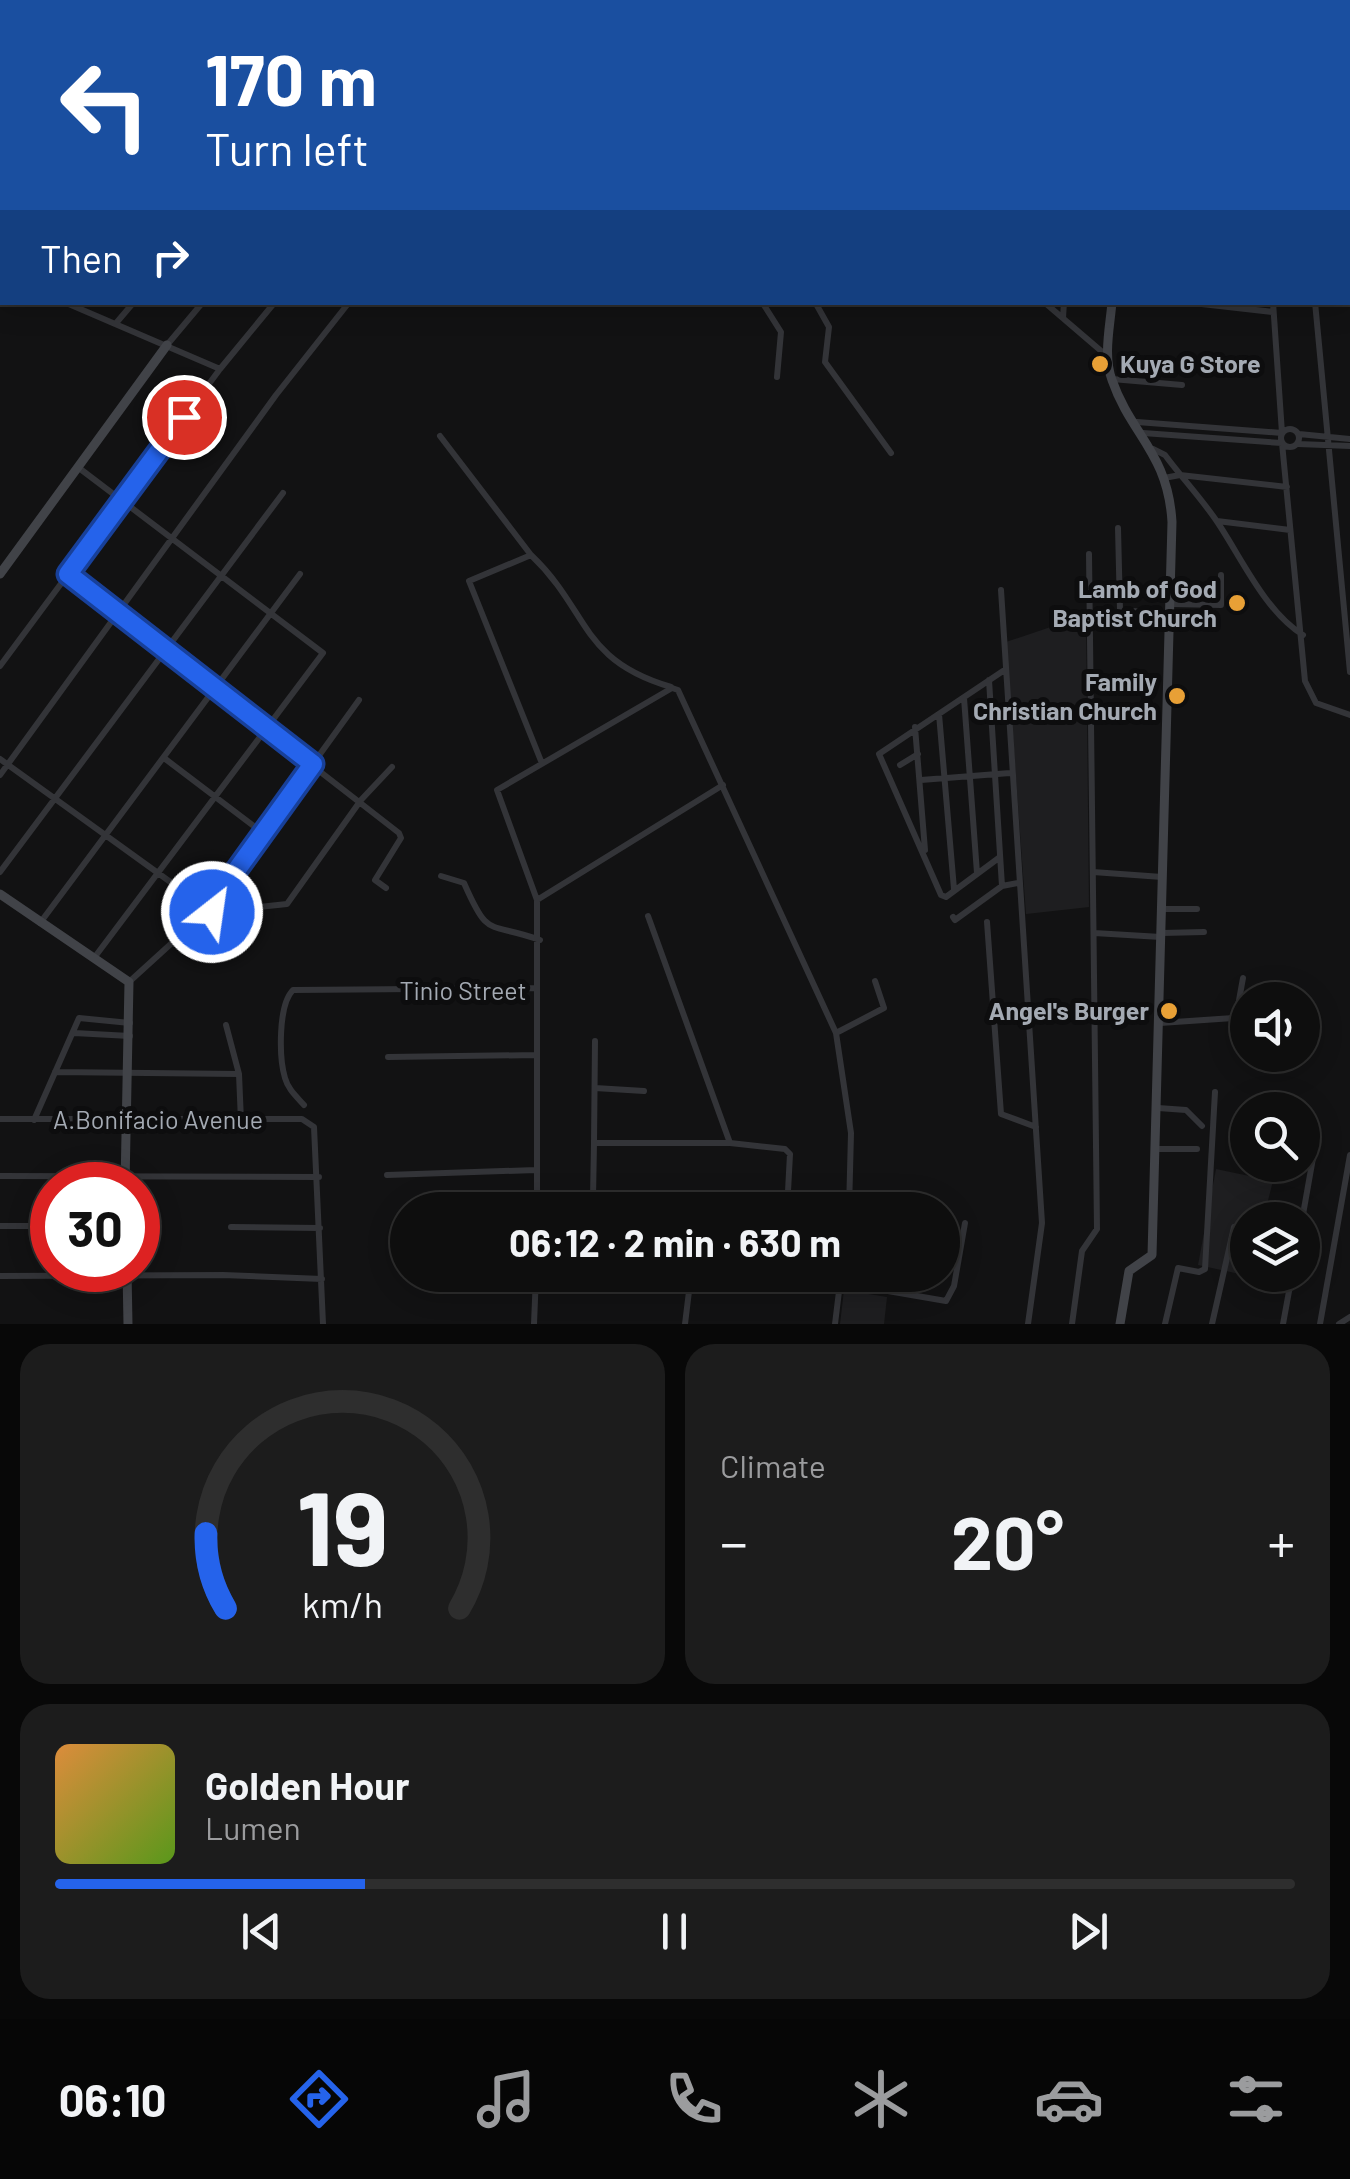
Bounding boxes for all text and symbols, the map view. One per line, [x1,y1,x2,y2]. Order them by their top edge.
text: 170 m [205,36,377,120]
icon: left [40,40,170,170]
text: Turn left [205,121,369,175]
icon: right [143,230,198,285]
text: Then [40,235,123,281]
place label: Kuya G Store [1120,348,1261,378]
marker: Kuya G Store [1089,353,1111,375]
pin [142,375,227,460]
icon: arrive [157,390,212,445]
place label: Lamb of God Baptist Church [1052,573,1217,632]
marker: Lamb of God Baptist Church [1226,592,1248,614]
place label: Family Christian Church [973,666,1157,725]
marker: Family Christian Church [1166,685,1188,707]
position arrow [160,860,264,964]
street label: Tinio Street [400,975,526,1005]
map controls [1230,982,1320,1292]
button: sound [1230,982,1320,1072]
place label: Angel's Burger [989,995,1149,1025]
marker: Angel's Burger [1158,1000,1180,1022]
button: search [1230,1092,1320,1182]
street label: A.Bonifacio Avenue [53,1104,263,1134]
speed limit sign: 30 [30,1162,160,1292]
button: layers [1230,1202,1320,1292]
text: 06:12 · 2 min · 630 m [509,1219,841,1265]
text: Climate [720,1446,826,1484]
text: 19 [296,1462,389,1587]
text: 20° [951,1495,1064,1585]
text: − [720,1508,748,1574]
text: + [1267,1508,1295,1574]
text: km/h [302,1582,383,1625]
text: Golden Hour [205,1762,410,1808]
text: Lumen [205,1808,301,1846]
icon: previous [234,1904,289,1959]
icon: pause [647,1904,702,1959]
icon: next [1061,1904,1116,1959]
icon: directions [284,2064,354,2134]
icon: music [471,2064,541,2134]
icon: phone [659,2064,729,2134]
icon: climate [846,2064,916,2134]
icon: car [1034,2064,1104,2134]
icon: filters [1221,2064,1291,2134]
text: 06:10 [59,2072,167,2126]

